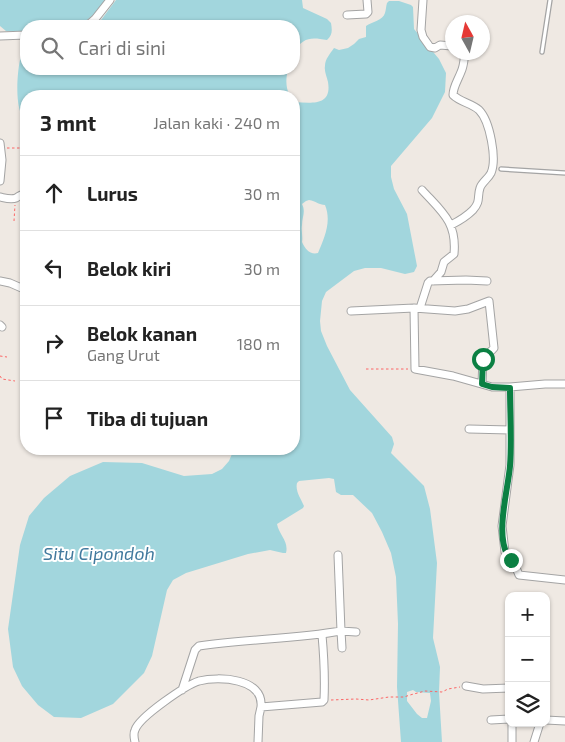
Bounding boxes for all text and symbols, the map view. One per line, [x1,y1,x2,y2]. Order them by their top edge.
north arrow [445,15,490,60]
search box [20,20,300,75]
icon: search [38,34,66,62]
text: Cari di sini [78,36,166,59]
text: 3 mnt [40,110,96,135]
text: Jalan kaki · 240 m [153,113,280,132]
icon: ahead [40,179,68,207]
text: Lurus [87,182,138,205]
text: 30 m [244,184,280,203]
icon: left [40,254,68,282]
text: Belok kiri [87,257,171,280]
text: 30 m [244,259,280,278]
text: Belok kanan [87,322,197,345]
icon: right [40,329,68,357]
text: 180 m [237,334,280,353]
text: Gang Urut [87,345,160,364]
route start [472,348,495,371]
icon: arrive [40,404,68,432]
text: Tiba di tujuan [87,407,208,430]
water label: Situ Cipondoh [43,542,155,564]
route end [500,549,523,572]
map controls [505,592,550,727]
button: + [505,592,550,637]
button: − [505,637,550,682]
button: layers [505,682,550,727]

